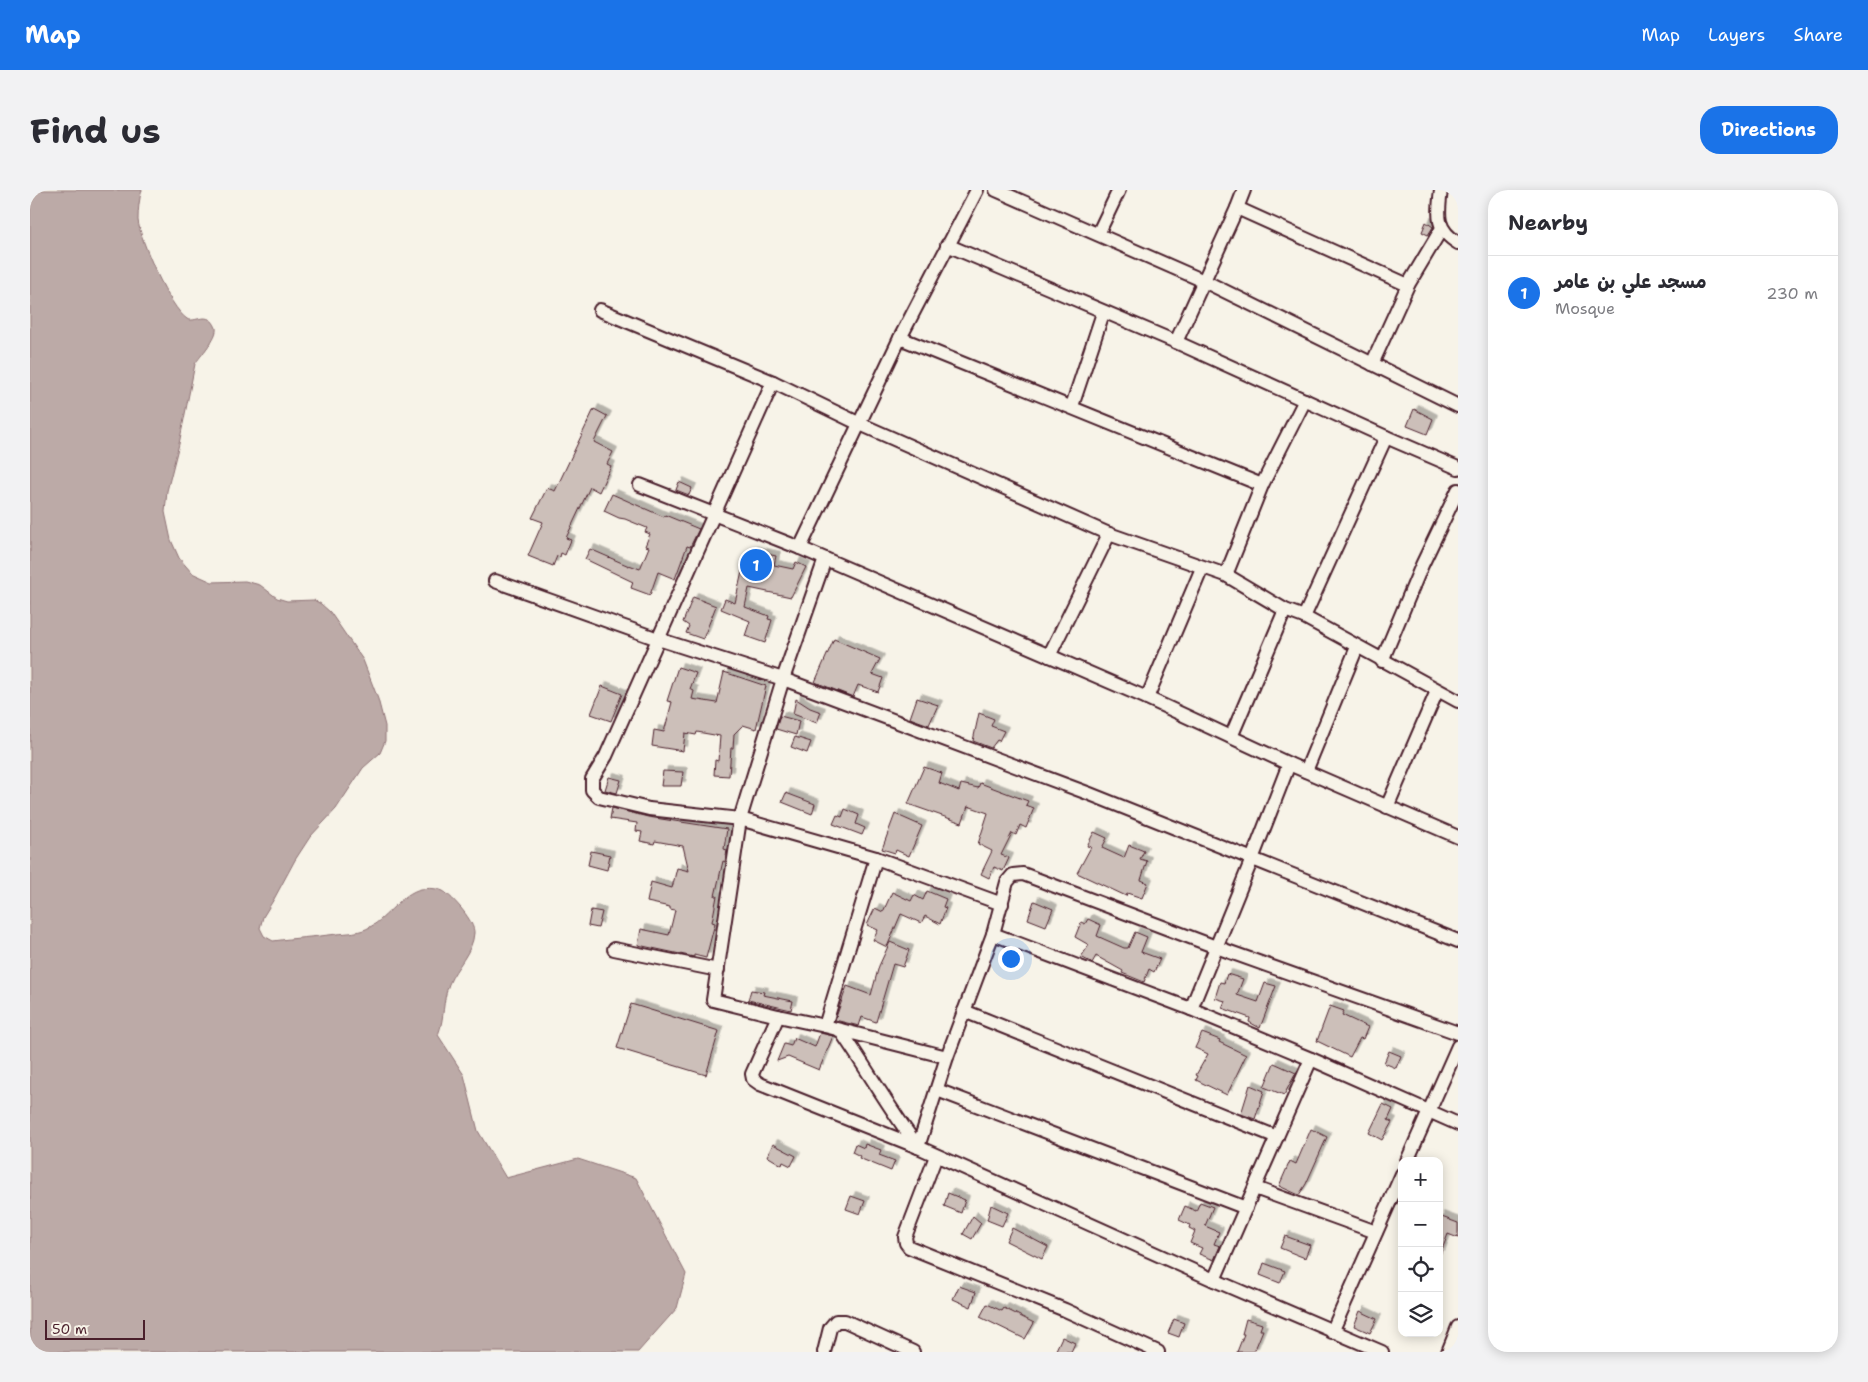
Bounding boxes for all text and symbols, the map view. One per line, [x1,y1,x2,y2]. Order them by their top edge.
text: Map [25,19,81,51]
text: Map [1642,23,1680,47]
text: Layers [1708,23,1765,47]
text: Share [1793,23,1843,47]
button: Directions [1700,106,1838,154]
text: Find us [30,107,161,154]
text: Nearby [1508,209,1588,237]
text: مسجد علي بن عامر [1555,269,1706,294]
text: 1 [1520,283,1528,304]
text: 230 m [1766,283,1818,304]
text: Mosque [1555,298,1615,319]
pin: 1 [740,546,772,584]
your location [998,946,1024,972]
map controls [1398,1157,1443,1337]
button: + [1398,1157,1443,1202]
button: − [1398,1202,1443,1247]
button: locate [1398,1247,1443,1292]
button: layers [1398,1292,1443,1337]
scale bar [45,1317,145,1340]
text: 50 m [52,1320,87,1338]

